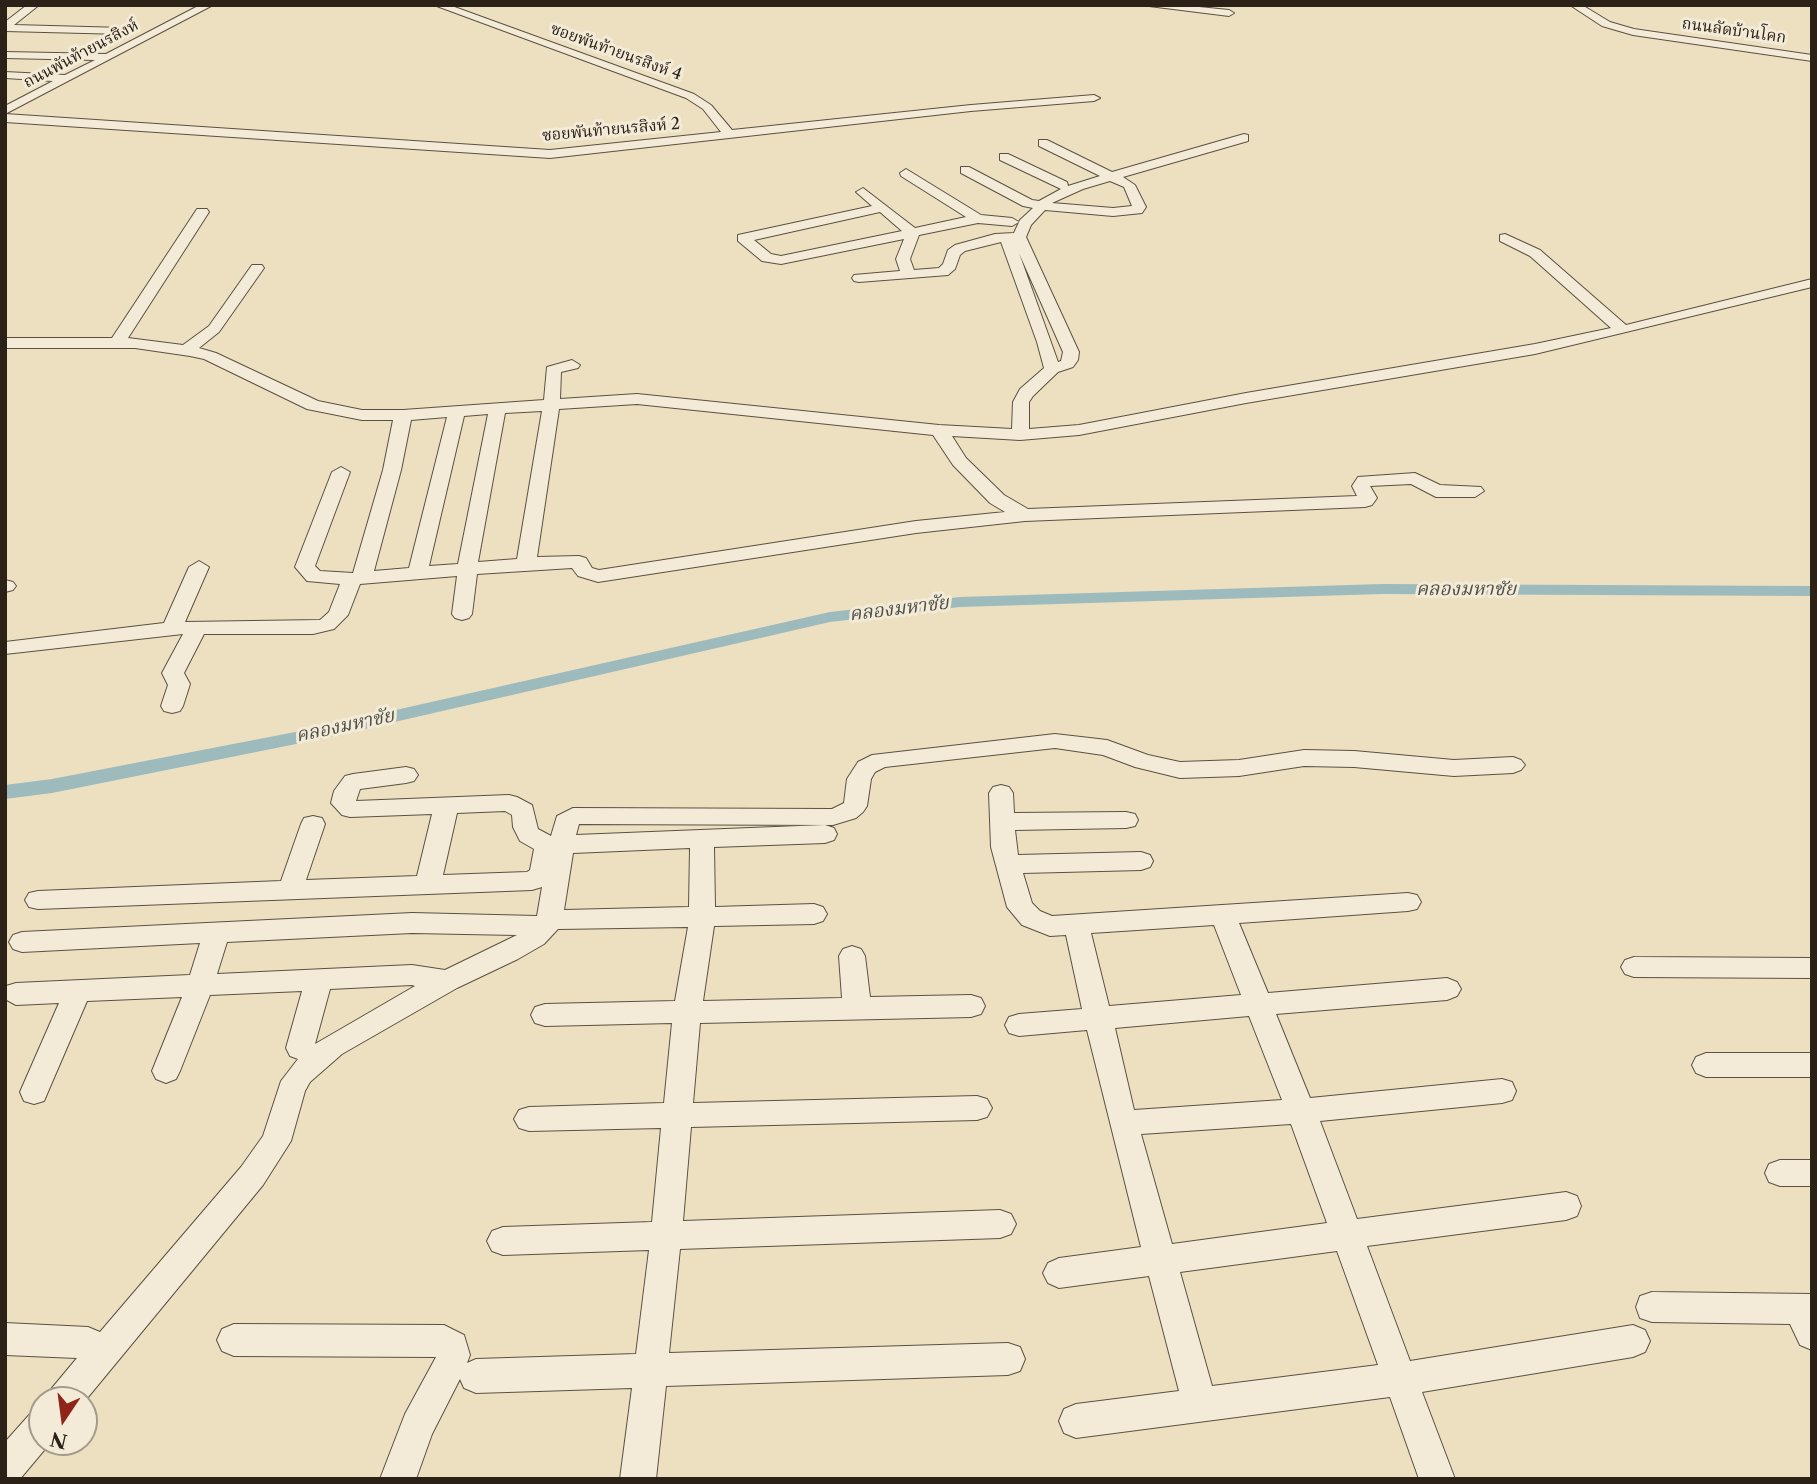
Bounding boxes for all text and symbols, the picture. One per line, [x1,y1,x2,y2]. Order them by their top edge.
street label: ถนนลัดบ้านโคก [1681,14,1787,48]
street label: ถนนพันท้ายนรสิงห์ [20,16,142,92]
street label: ซอยพันท้ายนรสิงห์ 4 [548,19,684,85]
street label: ซอยพันท้ายนรสิงห์ 2 [541,114,681,146]
water label: คลองมหาชัย [1416,579,1516,601]
water label: คลองมหาชัย [848,592,950,626]
water label: คลองมหาชัย [294,704,396,748]
north arrow [28,1386,98,1456]
text: N [48,1427,69,1453]

